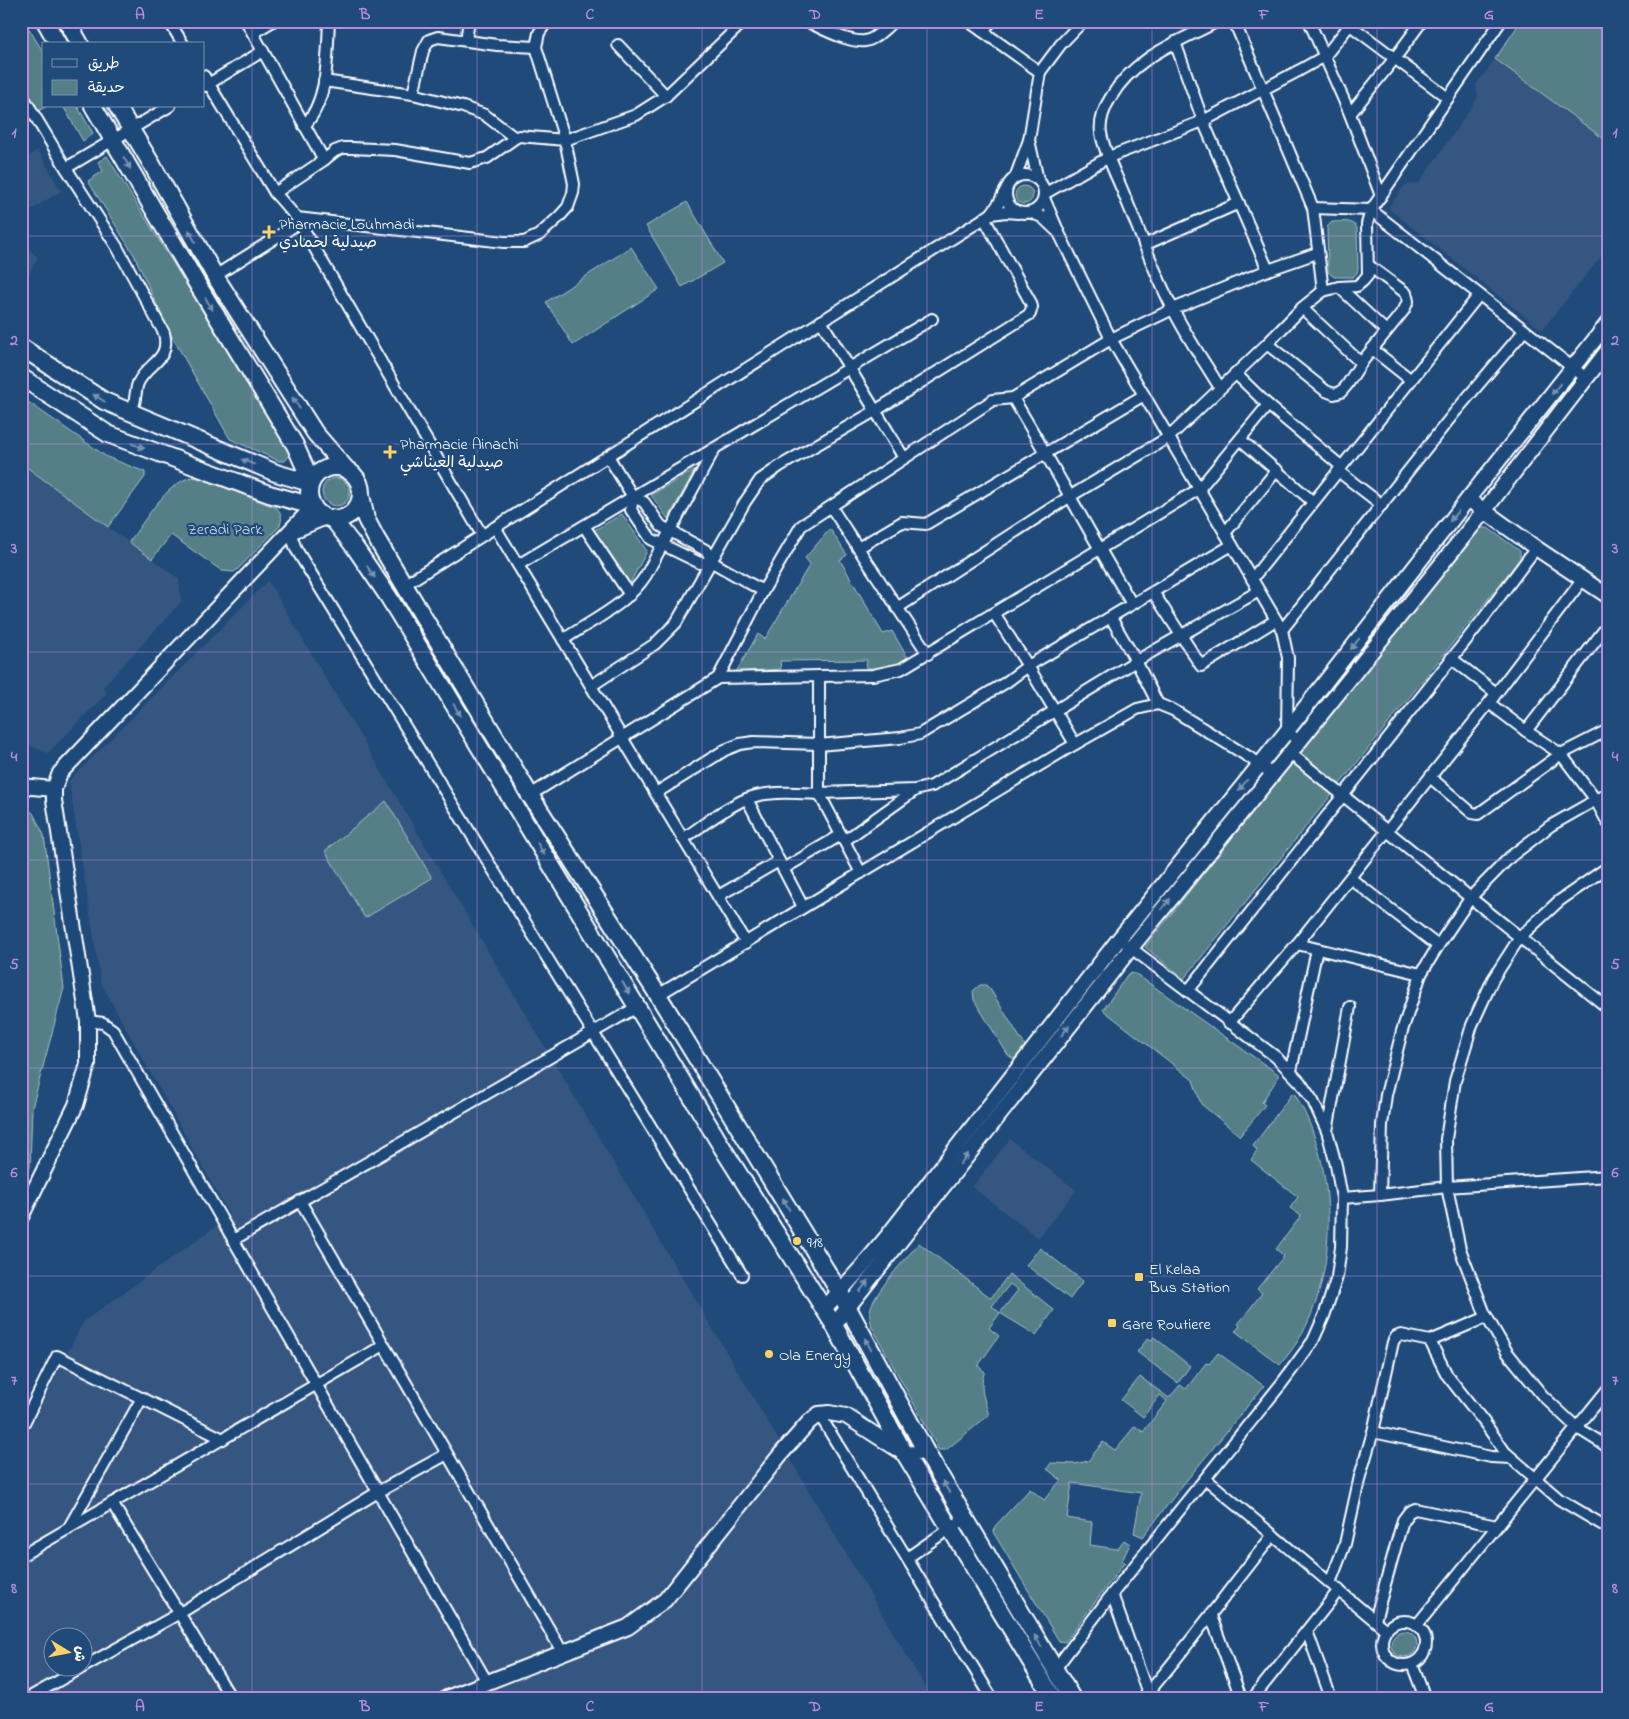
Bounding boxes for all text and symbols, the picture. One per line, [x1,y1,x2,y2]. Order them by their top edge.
text: A [135,3,145,27]
text: B [359,3,371,27]
text: C [586,3,595,27]
text: D [808,3,821,27]
text: E [1034,3,1044,27]
text: F [1258,3,1270,27]
text: G [1484,3,1494,27]
legend [42,42,205,108]
text: طريق [88,53,120,75]
text: حديقة [88,77,125,99]
text: 1 [11,121,17,145]
text: 1 [1612,121,1618,145]
one-way arrow [123,157,132,170]
place label: Pharmacie Louhmadi صيدلية لحمادي [279,213,415,255]
marker: Pharmacie Louhmadi صيدلية لحمادي [263,226,275,238]
one-way arrow [188,228,196,243]
one-way arrow [205,297,214,310]
text: 2 [9,329,18,353]
text: 2 [1610,329,1619,353]
one-way arrow [1550,382,1561,395]
one-way arrow [92,393,105,402]
one-way arrow [291,397,301,410]
place label: Pharmacie Ainachi صيدلية العيناشي [400,433,519,476]
one-way arrow [131,443,146,450]
marker: Pharmacie Ainachi صيدلية العيناشي [384,446,396,458]
one-way arrow [240,458,255,466]
one-way arrow [1449,509,1460,522]
park label: Zeradi Park [188,518,263,542]
text: 3 [10,537,18,561]
text: 3 [1611,537,1619,561]
one-way arrow [367,565,376,578]
one-way arrow [1349,637,1360,650]
one-way arrow [452,703,462,716]
text: 4 [10,745,18,769]
text: 4 [1611,745,1619,769]
one-way arrow [1238,778,1249,791]
one-way arrow [537,842,546,855]
one-way arrow [1161,898,1172,911]
text: 5 [9,953,19,977]
text: 5 [1610,953,1620,977]
one-way arrow [621,981,630,994]
one-way arrow [1060,1025,1071,1038]
one-way arrow [959,1153,970,1166]
text: 6 [9,1161,18,1185]
text: 6 [1610,1161,1619,1185]
one-way arrow [781,1197,791,1210]
place label: 918 [807,1231,823,1255]
marker: 918 [791,1235,803,1247]
place label: El Kelaa Bus Station [1148,1258,1230,1300]
marker: El Kelaa Bus Station [1133,1271,1145,1283]
one-way arrow [859,1280,869,1293]
place label: Gare Routiere [1122,1313,1211,1337]
marker: Gare Routiere [1106,1317,1118,1329]
one-way arrow [864,1337,872,1351]
place label: Ola Energy [779,1344,851,1368]
marker: Ola Energy [763,1348,775,1360]
text: 7 [11,1369,18,1393]
text: 7 [1612,1369,1619,1393]
one-way arrow [941,1480,950,1493]
text: 8 [10,1577,17,1601]
text: 8 [1611,1577,1618,1601]
north arrow [42,1626,92,1676]
one-way arrow [1034,1634,1043,1647]
text: ش [68,1645,91,1663]
text: A [135,1695,145,1719]
text: B [359,1695,371,1719]
text: C [586,1695,595,1719]
text: D [808,1695,821,1719]
text: E [1034,1695,1044,1719]
text: F [1258,1695,1270,1719]
text: G [1484,1695,1494,1719]

